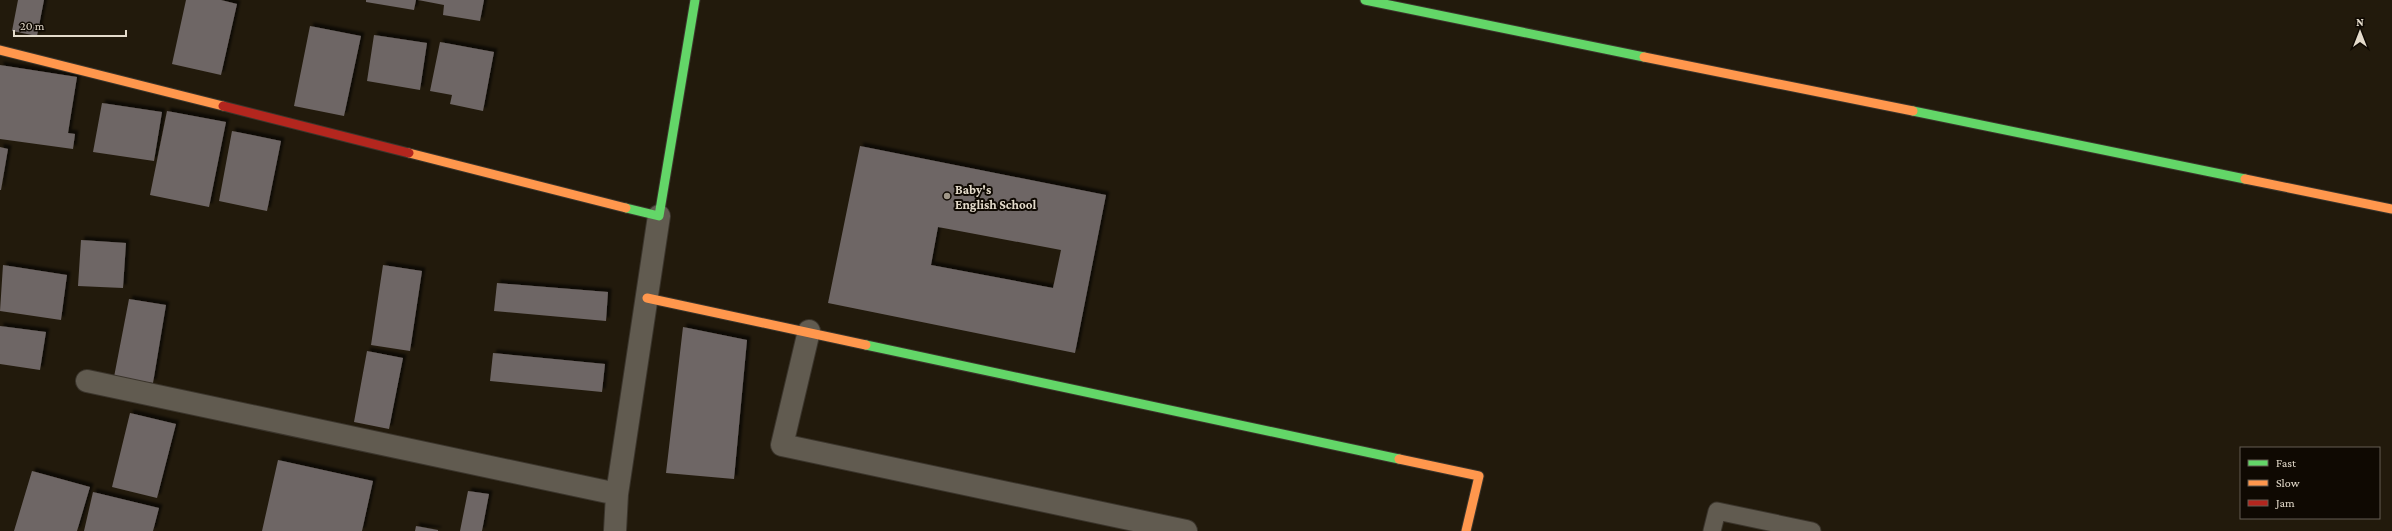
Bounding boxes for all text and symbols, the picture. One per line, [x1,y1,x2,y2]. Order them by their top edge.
scale bar [14,12,126,38]
north arrow [2340,12,2380,52]
text: N [2356,16,2364,28]
text: 20 m [20,19,45,33]
place label: Baby's English School [955,182,1037,212]
marker: Baby's English School [942,191,952,201]
legend [2240,447,2380,519]
text: Fast [2276,456,2297,470]
text: Slow [2276,476,2300,490]
text: Jam [2275,496,2295,510]

